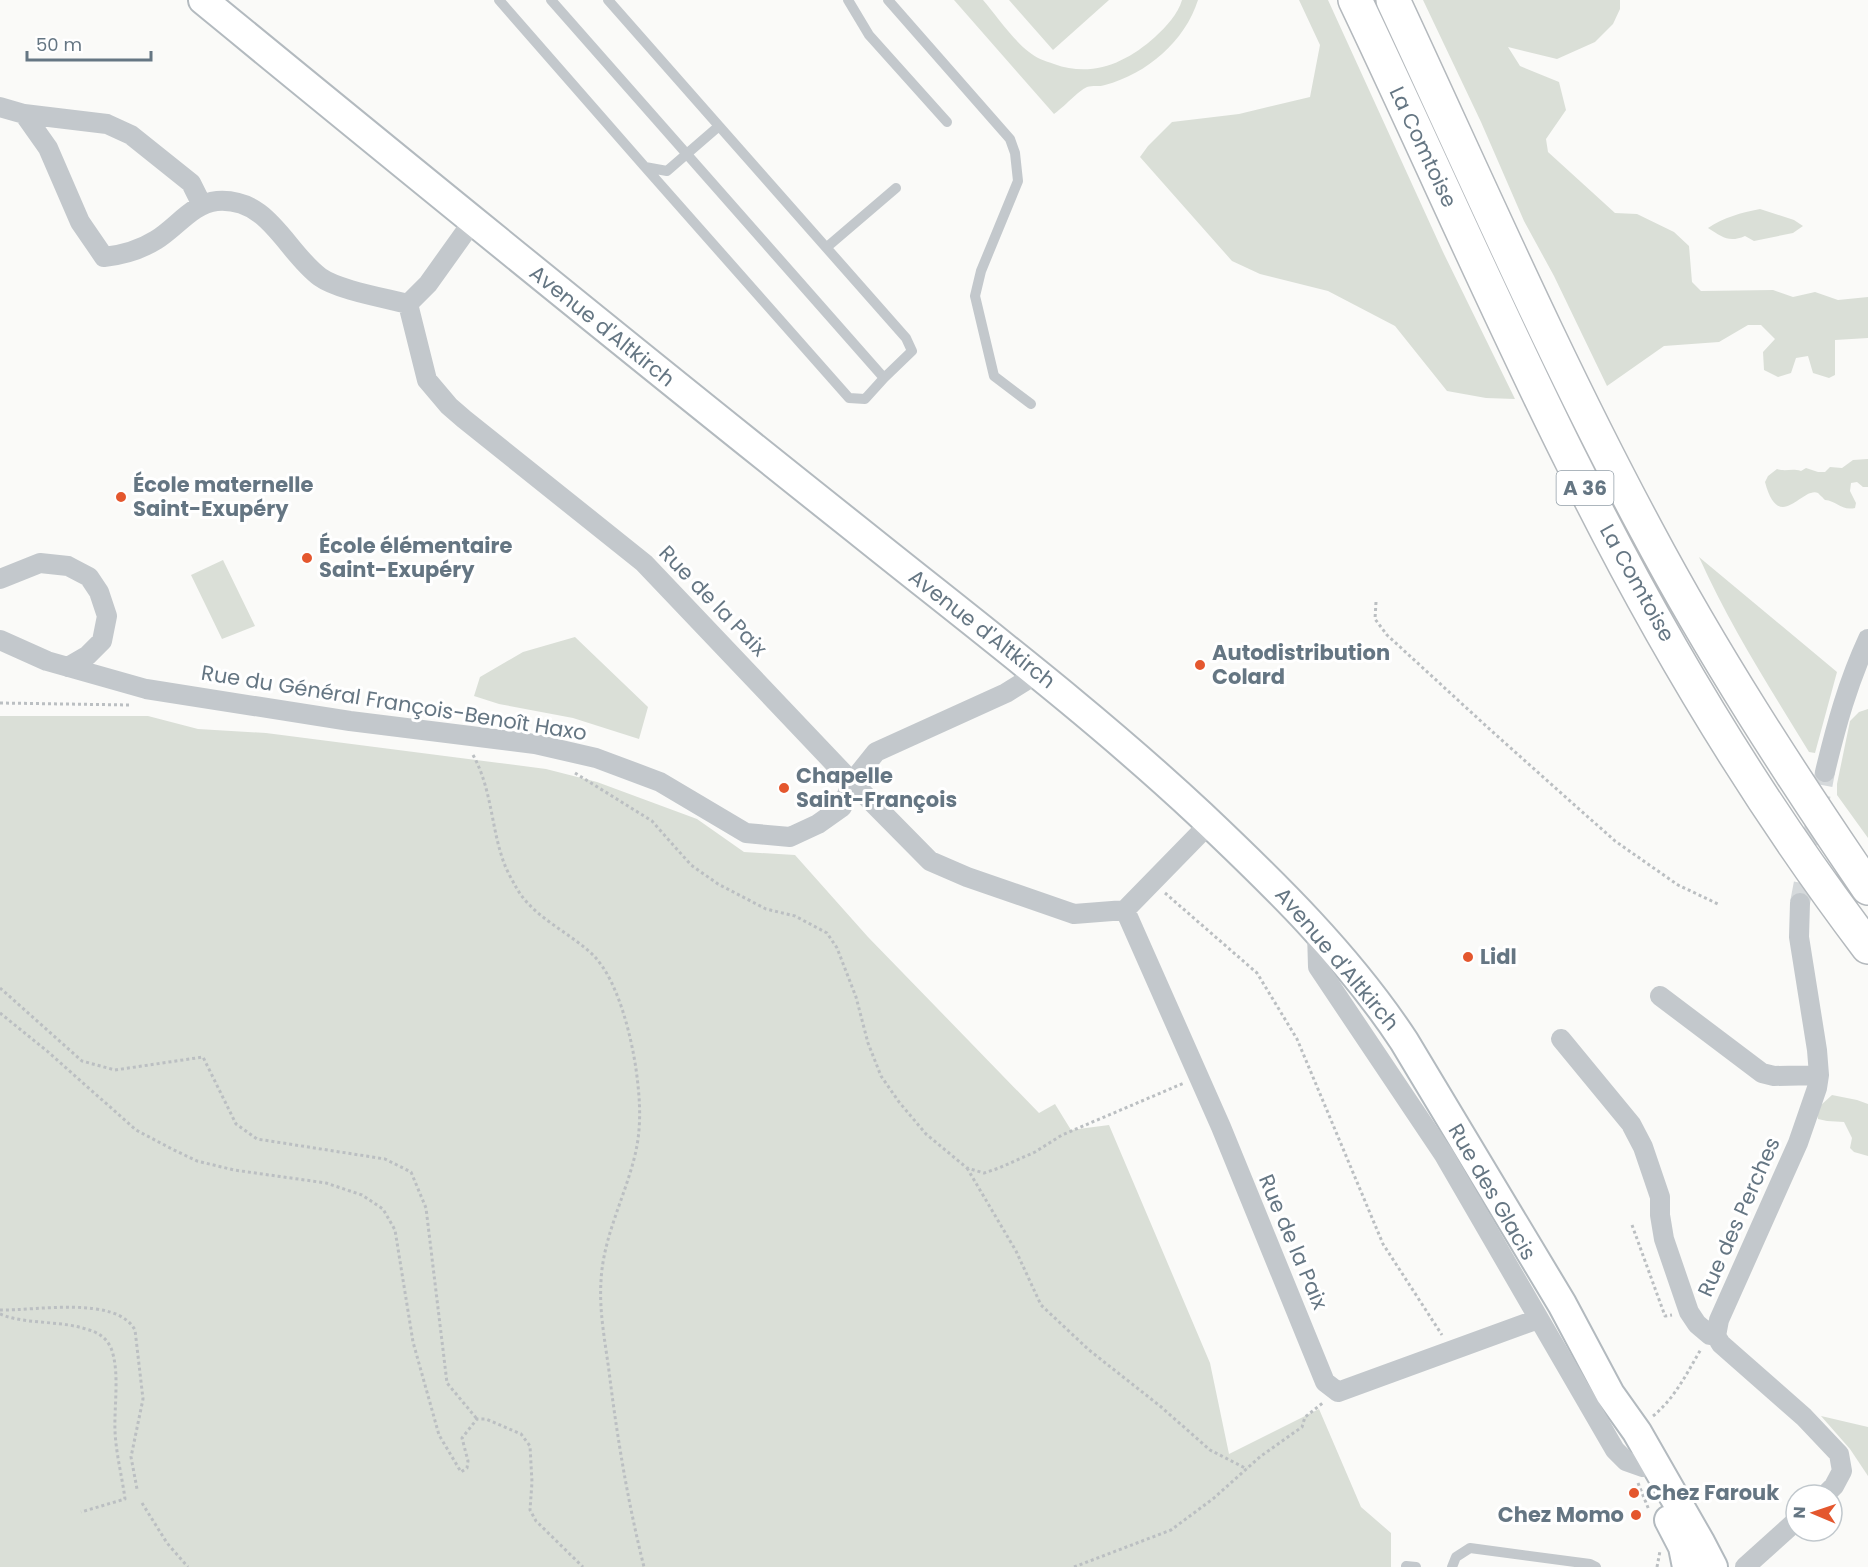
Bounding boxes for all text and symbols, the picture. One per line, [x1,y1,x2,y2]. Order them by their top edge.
scale bar [27,24,152,62]
text: 50 m [36,32,82,57]
street label: La Comtoise [1383,82,1464,212]
street label: Avenue d'Altkirch [524,258,681,393]
place label: École maternelle Saint-Exupéry [133,470,313,523]
road number: A 36 [1556,471,1614,505]
marker: École maternelle Saint-Exupéry [114,490,128,504]
street label: La Comtoise [1593,519,1682,647]
place label: École élémentaire Saint-Exupéry [319,531,512,584]
street label: Rue de la Paix [653,539,774,663]
marker: École élémentaire Saint-Exupéry [300,551,314,565]
street label: Avenue d'Altkirch [903,562,1062,695]
place label: Autodistribution Colard [1212,638,1390,691]
street label: Rue du Général François-Benoît Haxo [199,658,589,747]
marker: Autodistribution Colard [1193,658,1207,672]
place label: Chapelle Saint-François [796,761,957,814]
marker: Chapelle Saint-François [777,781,791,795]
street label: Avenue d'Altkirch [1269,881,1406,1037]
place label: Lidl [1480,942,1517,971]
marker: Lidl [1461,950,1475,964]
street label: Rue des Glacis [1442,1118,1543,1265]
street label: Rue des Perches [1690,1132,1787,1301]
street label: Rue de la Paix [1252,1170,1335,1314]
place label: Chez Farouk [1646,1478,1779,1507]
north arrow [1784,1483,1844,1543]
marker: Chez Farouk [1627,1486,1641,1500]
place label: Chez Momo [1498,1500,1624,1529]
text: N [1788,1506,1811,1519]
marker: Chez Momo [1629,1508,1643,1522]

